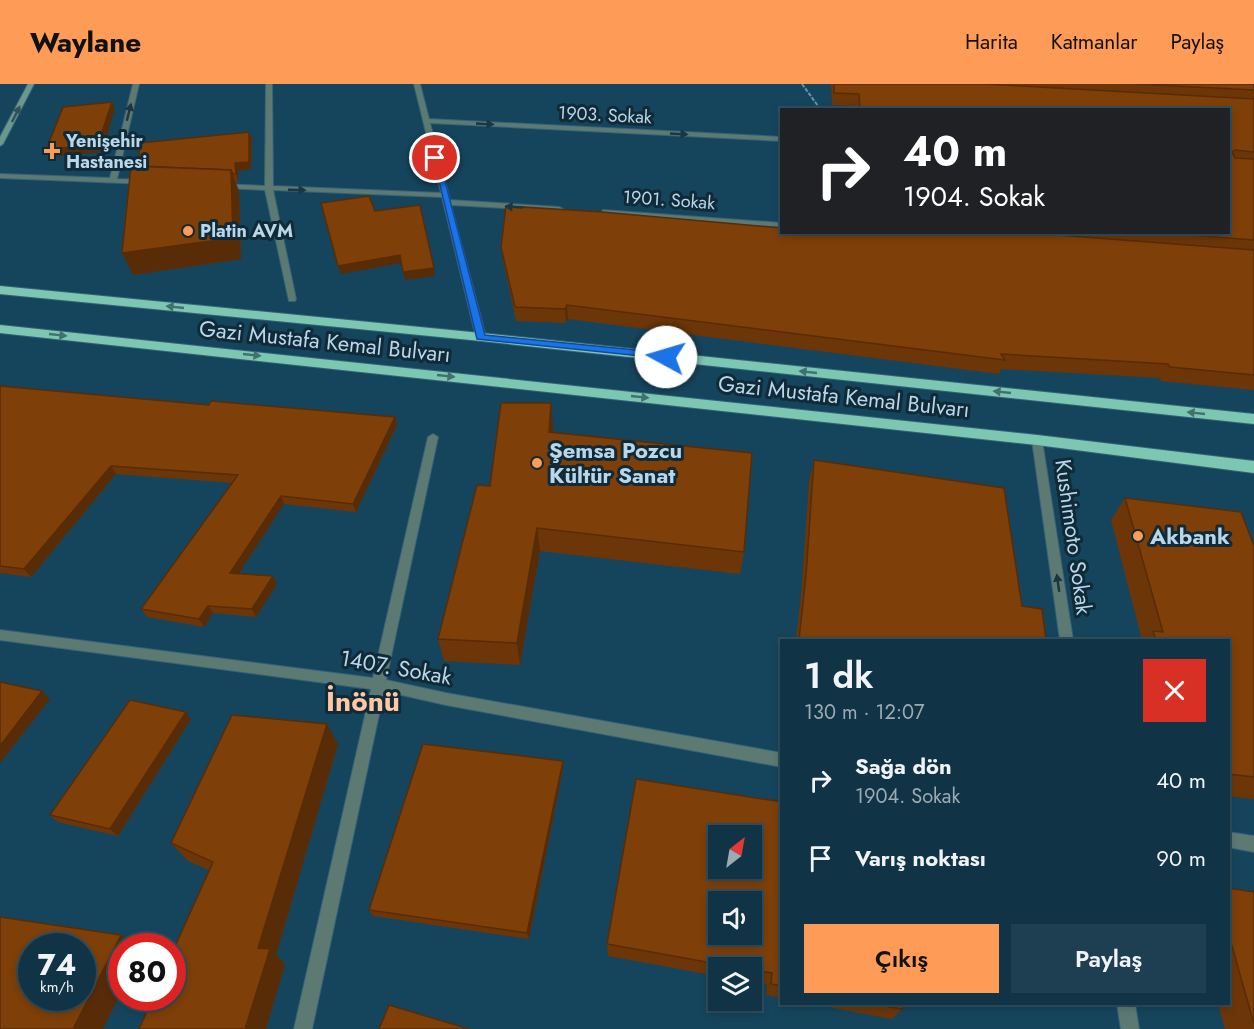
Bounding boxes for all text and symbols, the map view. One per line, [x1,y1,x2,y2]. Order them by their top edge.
text: Waylane [30,22,141,63]
text: Harita [965,27,1018,57]
text: Katmanlar [1051,27,1137,57]
text: Paylaş [1170,27,1224,57]
street label: 1903. Sokak [557,100,653,130]
one-way arrow [125,103,135,121]
one-way arrow [10,105,20,123]
one-way arrow [475,120,494,129]
text: 40 m [903,121,1007,182]
place label: Yenişehir Hastanesi [65,128,147,175]
one-way arrow [670,129,689,138]
pin [409,132,460,183]
icon: right [804,132,882,210]
icon: arrive [418,141,451,174]
marker: Yenişehir Hastanesi [43,142,61,160]
text: 1904. Sokak [903,177,1045,216]
street label: 1901. Sokak [622,184,716,216]
one-way arrow [287,185,306,194]
one-way arrow [504,202,523,211]
place label: Platin AVM [200,218,293,244]
marker: Platin AVM [181,224,195,238]
one-way arrow [166,302,185,312]
street label: Gazi Mustafa Kemal Bulvarı [198,312,452,370]
position arrow [634,325,698,389]
one-way arrow [49,330,68,340]
one-way arrow [243,351,262,360]
street label: Gazi Mustafa Kemal Bulvarı [717,367,971,425]
one-way arrow [798,367,817,377]
one-way arrow [437,371,456,381]
one-way arrow [992,387,1011,397]
one-way arrow [630,392,649,402]
one-way arrow [1186,408,1205,418]
place label: Şemsa Pozcu Kültür Sanat [549,434,682,491]
marker: Şemsa Pozcu Kültür Sanat [530,456,544,470]
street label: Kushimoto Sokak [1047,457,1101,617]
place label: Akbank [1149,520,1230,552]
marker: Akbank [1131,529,1145,543]
one-way arrow [1054,573,1063,592]
street label: 1407. Sokak [338,641,454,693]
text: 1 dk [804,649,873,701]
button: close [1143,659,1206,722]
district label: İnönü [326,681,400,722]
text: 130 m · 12:07 [804,698,924,727]
text: Sağa dön [855,750,952,782]
icon: right [804,764,837,797]
text: 40 m [1156,764,1206,796]
text: 1904. Sokak [855,782,960,811]
north arrow [708,825,762,879]
map controls [708,825,762,1011]
icon: arrive [804,842,837,875]
text: Varış noktası [855,842,986,874]
text: 90 m [1156,842,1206,874]
button: sound [708,891,762,945]
button: Çıkış [804,924,999,993]
button: Paylaş [1011,924,1206,993]
speed limit sign: 80 [108,933,186,1011]
text: 74 [37,943,77,986]
button: layers [708,957,762,1011]
text: km/h [40,976,74,998]

